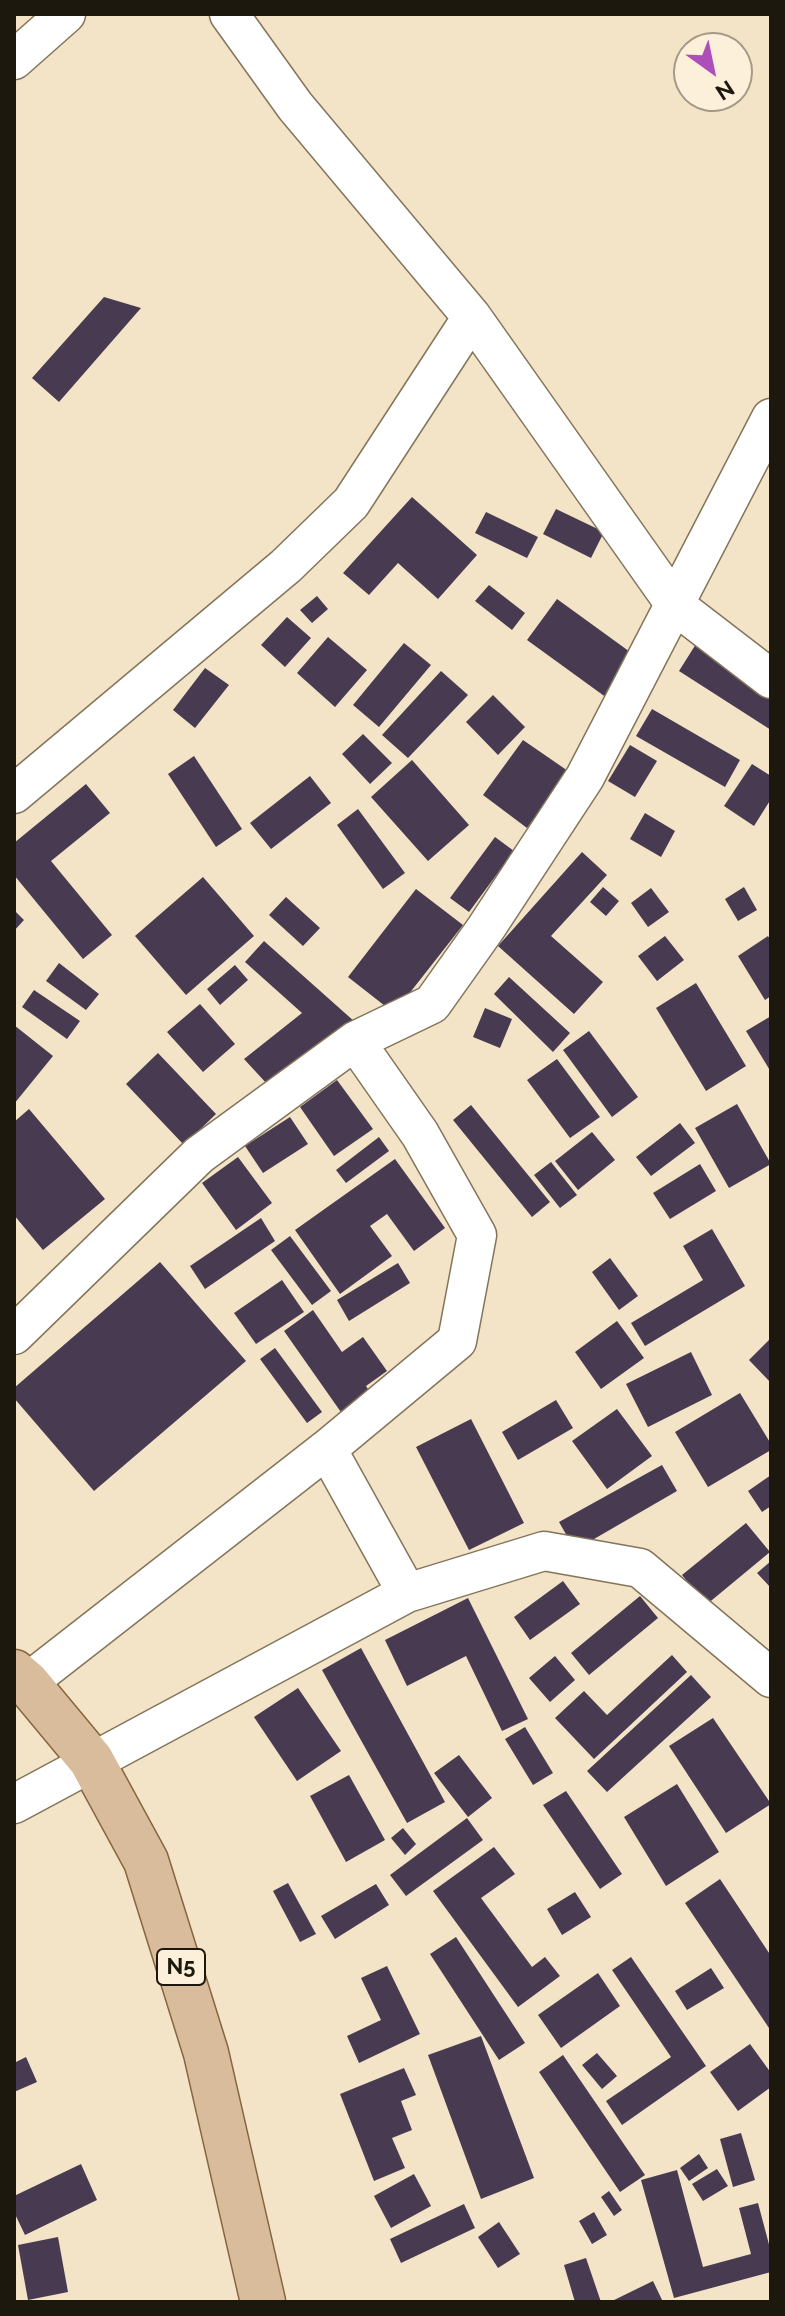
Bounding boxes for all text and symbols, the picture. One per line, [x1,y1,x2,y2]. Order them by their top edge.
north arrow [673,32,753,112]
text: N [711,75,739,106]
road number: N5 [157,1949,205,1985]

